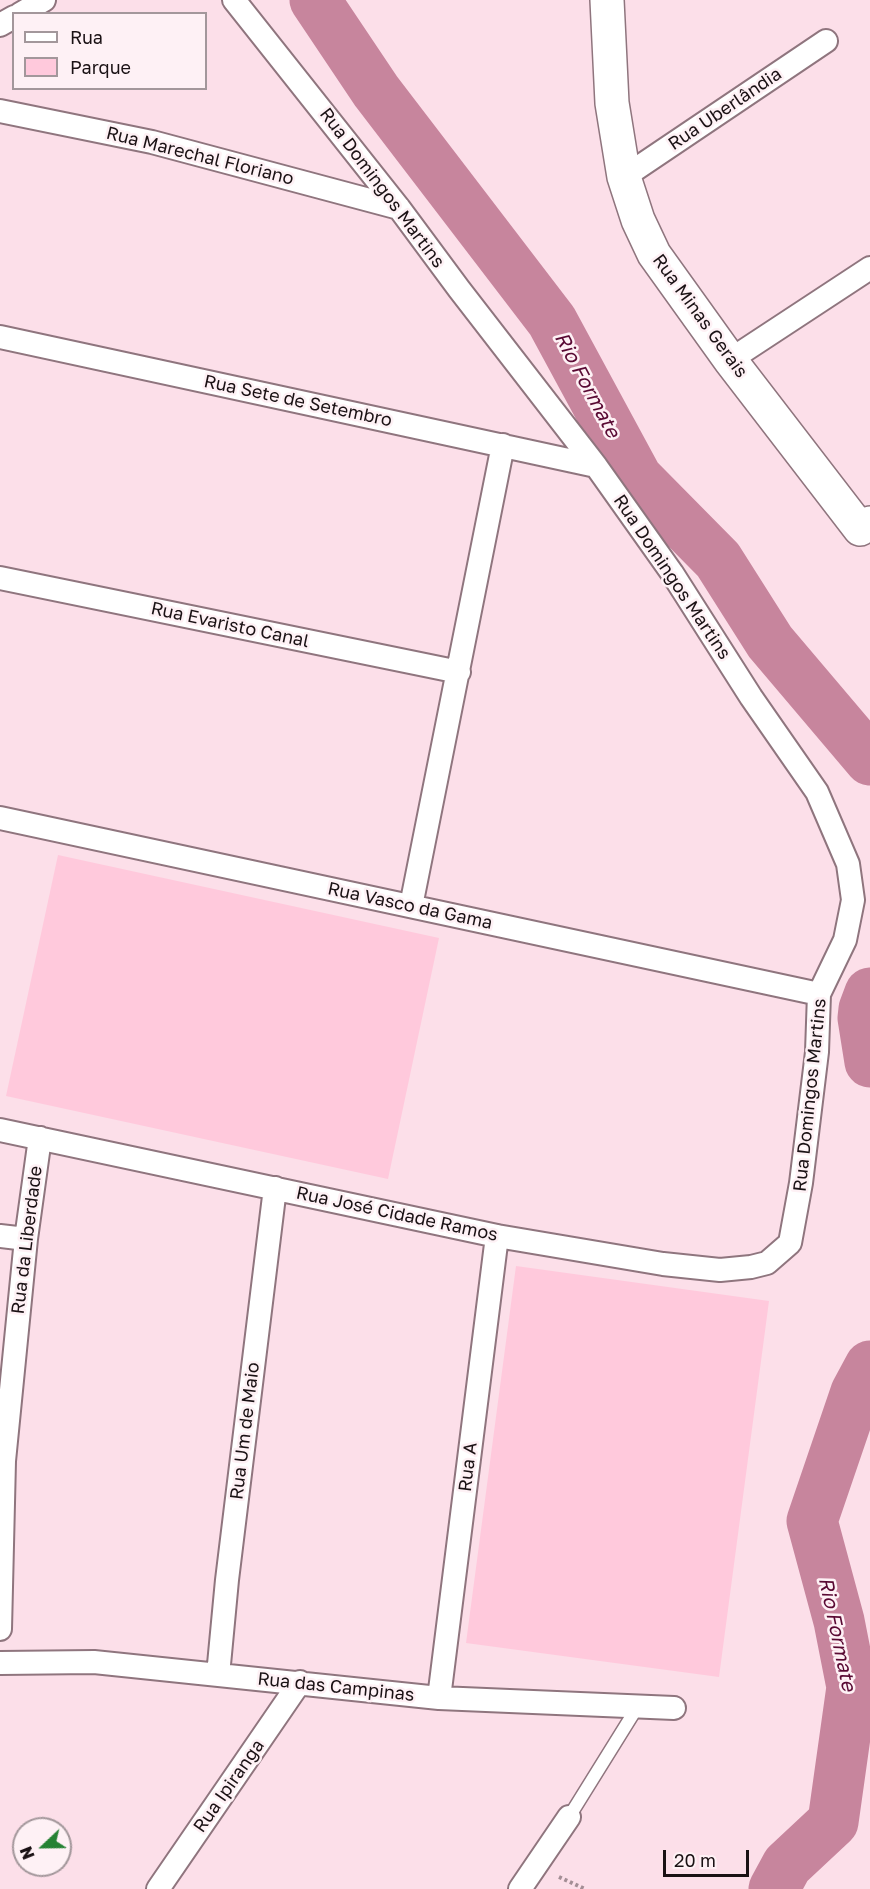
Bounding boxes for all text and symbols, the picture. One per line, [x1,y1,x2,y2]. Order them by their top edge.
legend [12,12,207,90]
text: Rua [70,26,103,48]
text: Parque [70,56,131,78]
street label: Rua Uberlândia [664,63,786,155]
street label: Rua Domingos Martins [315,104,449,272]
street label: Rua Marechal Floriano [104,122,296,190]
street label: Rua Minas Gerais [648,250,752,382]
water label: Rio Formate [549,328,625,442]
street label: Rua Sete de Setembro [202,370,394,432]
street label: Rua Domingos Martins [609,490,735,664]
street label: Rua Evaristo Canal [149,598,311,652]
street label: Rua Vasco da Gama [326,878,494,934]
street label: Rua Domingos Martins [789,997,831,1193]
street label: Rua da Liberdade [7,1165,47,1315]
street label: Rua José Cidade Ramos [294,1182,500,1246]
street label: Rua Um de Maio [226,1361,264,1501]
street label: Rua A [454,1441,482,1493]
water label: Rio Formate [813,1575,861,1693]
street label: Rua das Campinas [256,1668,416,1706]
street label: Rua Ipiranga [189,1735,269,1837]
north arrow [12,1817,72,1877]
scale bar [666,1838,752,1876]
text: N [16,1844,39,1862]
text: 20 m [674,1849,716,1871]

